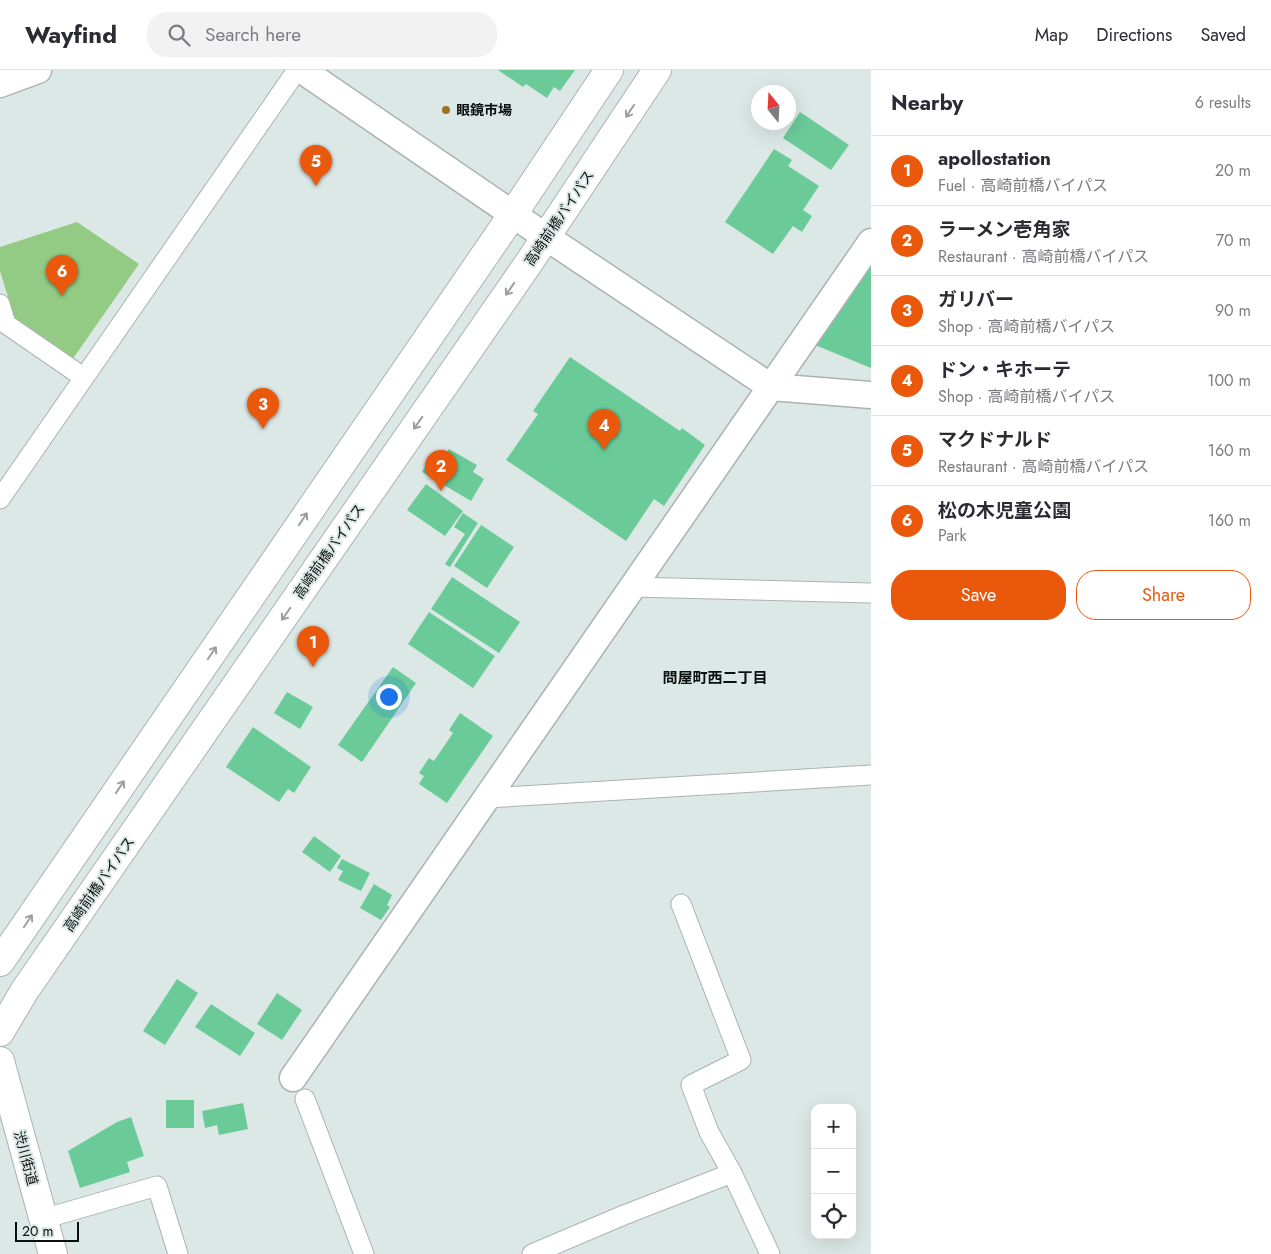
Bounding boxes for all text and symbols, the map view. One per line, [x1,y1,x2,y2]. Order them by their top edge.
search box [147,12,497,57]
text: Wayfind [25,17,117,52]
icon: search [165,21,193,49]
text: Search here [205,21,301,48]
text: Map [1035,22,1068,48]
text: Directions [1096,22,1172,48]
text: Saved [1200,22,1246,48]
north arrow [751,85,796,130]
text: Nearby [891,88,963,118]
text: 6 results [1195,91,1251,114]
place label: 眼鏡市場 [456,100,512,120]
one-way arrow [625,103,635,117]
marker: 眼鏡市場 [440,104,452,116]
pin: 5 [300,145,332,186]
text: apollostation [938,145,1051,172]
text: 1 [903,159,911,182]
text: 20 m [1215,159,1251,182]
street label: 高崎前橋バイパス [519,166,599,270]
text: Fuel · 高崎前橋バイパス [938,174,1108,197]
text: ラーメン壱角家 [938,216,1070,243]
text: 2 [902,229,912,252]
text: 70 m [1216,229,1251,252]
text: Restaurant · 高崎前橋バイパス [938,245,1149,268]
pin: 6 [46,255,78,296]
one-way arrow [505,282,515,296]
text: ガリバー [938,286,1014,313]
text: 3 [902,299,912,322]
text: 90 m [1215,299,1251,322]
text: Shop · 高崎前橋バイパス [938,315,1115,338]
text: ドン・キホーテ [938,356,1071,383]
text: 4 [901,369,913,392]
text: 100 m [1207,369,1251,392]
text: Shop · 高崎前橋バイパス [938,385,1115,408]
pin: 3 [247,388,279,429]
pin: 4 [588,409,620,450]
one-way arrow [413,415,423,429]
text: マクドナルド [938,426,1052,453]
text: 5 [902,439,912,462]
text: 160 m [1208,439,1251,462]
pin: 2 [425,450,457,491]
text: Restaurant · 高崎前橋バイパス [938,455,1149,478]
text: 松の木児童公園 [938,497,1071,524]
street label: 高崎前橋バイパス [289,500,369,602]
text: 6 [902,509,912,532]
text: 160 m [1208,509,1251,532]
one-way arrow [299,513,309,527]
text: Park [938,524,967,547]
button: Save [891,570,1066,620]
button: Share [1076,570,1251,620]
one-way arrow [280,607,291,621]
pin: 1 [297,626,329,667]
one-way arrow [207,647,217,661]
district label: 問屋町西二丁目 [662,667,768,689]
your location [376,684,402,710]
one-way arrow [115,781,125,795]
street label: 高崎前橋バイパス [59,833,139,935]
one-way arrow [23,915,33,929]
map controls [811,1104,856,1239]
button: + [811,1104,856,1149]
street label: 渋川街道 [9,1128,43,1188]
button: − [811,1149,856,1194]
button: locate [811,1194,856,1239]
scale bar [15,1219,79,1242]
text: 20 m [22,1221,54,1241]

